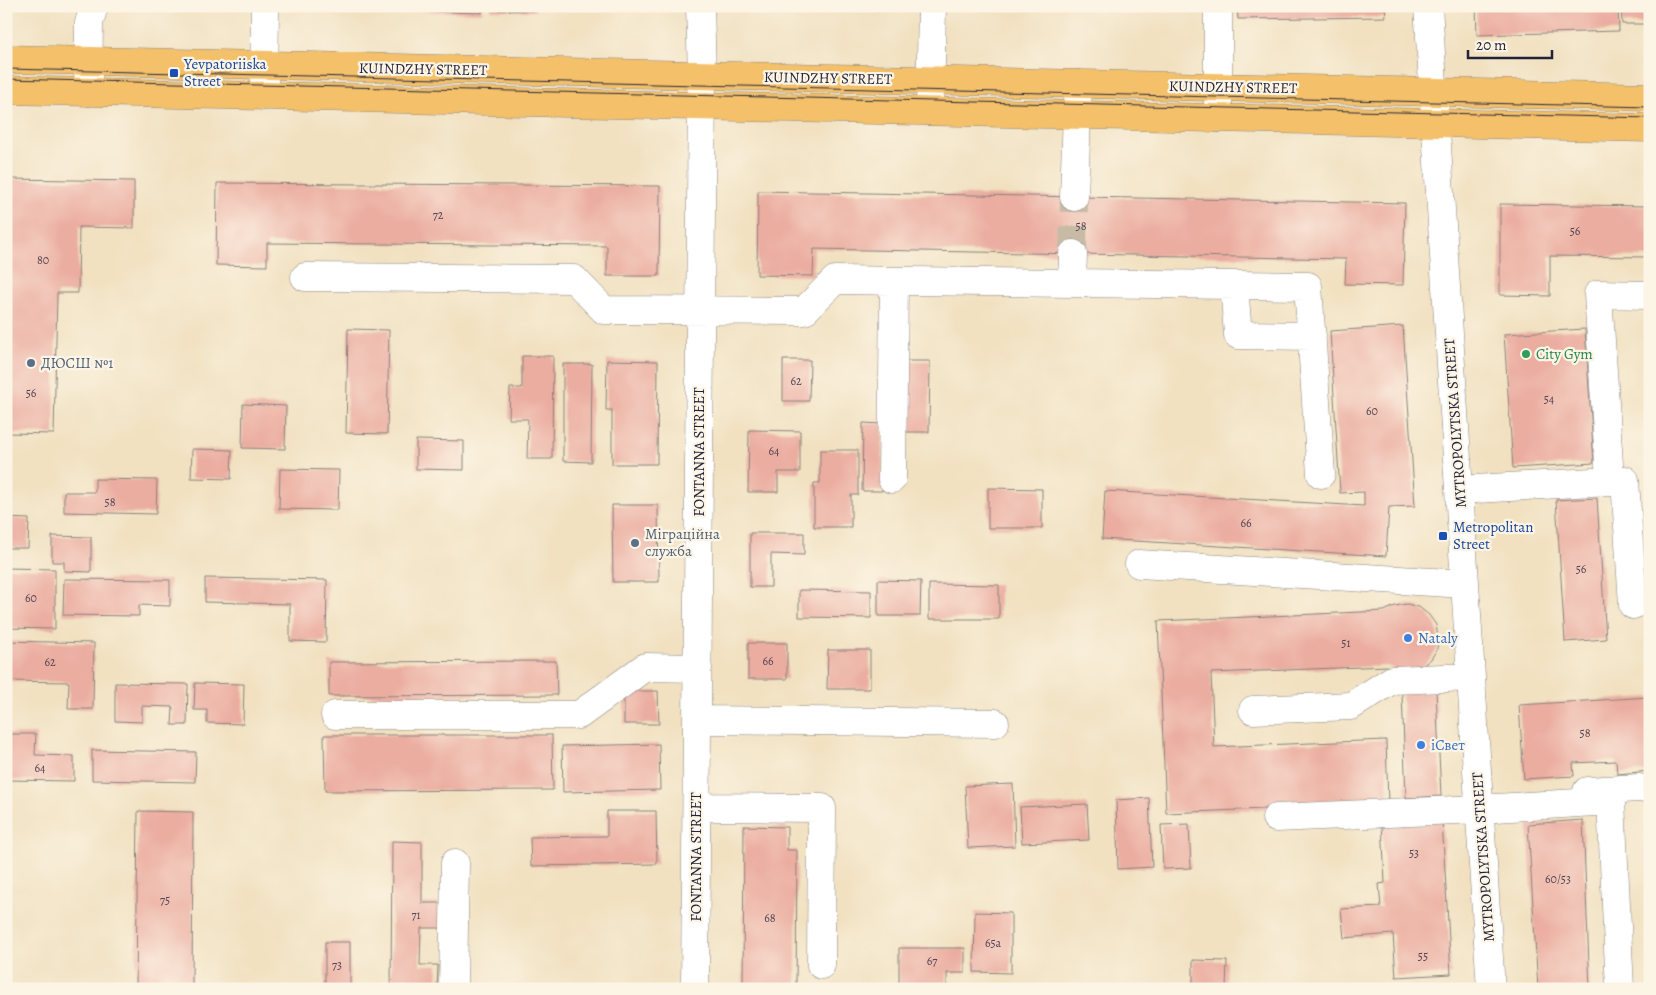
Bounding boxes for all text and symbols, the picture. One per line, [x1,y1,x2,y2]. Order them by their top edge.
scale bar [1468,28,1552,60]
text: 20 m [1476,35,1507,55]
place label: Yevpatoriiska Street [183,54,267,91]
street label: KUINDZHY STREET [359,58,488,80]
marker: Yevpatoriiska Street [168,67,180,79]
street label: KUINDZHY STREET [764,67,893,89]
street label: KUINDZHY STREET [1169,76,1298,98]
house number: 72 [433,207,444,223]
house number: 58 [1076,218,1087,234]
house number: 56 [1570,223,1581,239]
house number: 80 [37,252,49,268]
street label: MYTROPOLYTSKA STREET [1439,337,1471,509]
place label: City Gym [1536,344,1593,364]
marker: City Gym [1520,348,1532,360]
place label: ДЮСШ №1 [41,353,113,373]
marker: ДЮСШ №1 [25,357,37,369]
house number: 62 [790,373,802,389]
house number: 56 [26,385,37,401]
street label: FONTANNA STREET [689,387,709,517]
house number: 54 [1544,391,1555,407]
house number: 60 [1366,403,1378,419]
house number: 64 [769,443,780,459]
house number: 58 [105,494,116,510]
house number: 66 [1240,515,1252,531]
place label: Metropolitan Street [1453,517,1534,554]
place label: Міграційна служба [645,524,720,561]
marker: Metropolitan Street [1437,530,1449,542]
marker: Міграційна служба [629,537,641,549]
house number: 56 [1576,561,1587,577]
house number: 60 [25,590,37,606]
place label: Nataly [1418,628,1458,648]
marker: Nataly [1402,632,1414,644]
house number: 51 [1341,635,1351,651]
house number: 66 [762,653,774,669]
house number: 62 [44,654,56,670]
house number: 58 [1580,725,1591,741]
place label: iСвет [1431,735,1465,755]
marker: iСвет [1415,739,1427,751]
house number: 64 [35,760,46,776]
street label: MYTROPOLYTSKA STREET [1467,771,1499,943]
street label: FONTANNA STREET [686,792,706,922]
house number: 53 [1409,845,1419,861]
house number: 60/53 [1545,871,1571,887]
house number: 75 [160,892,170,908]
house number: 71 [411,907,421,923]
house number: 68 [764,910,776,926]
house number: 65а [985,935,1002,951]
house number: 55 [1418,948,1428,964]
house number: 67 [927,953,938,969]
house number: 73 [332,957,342,973]

